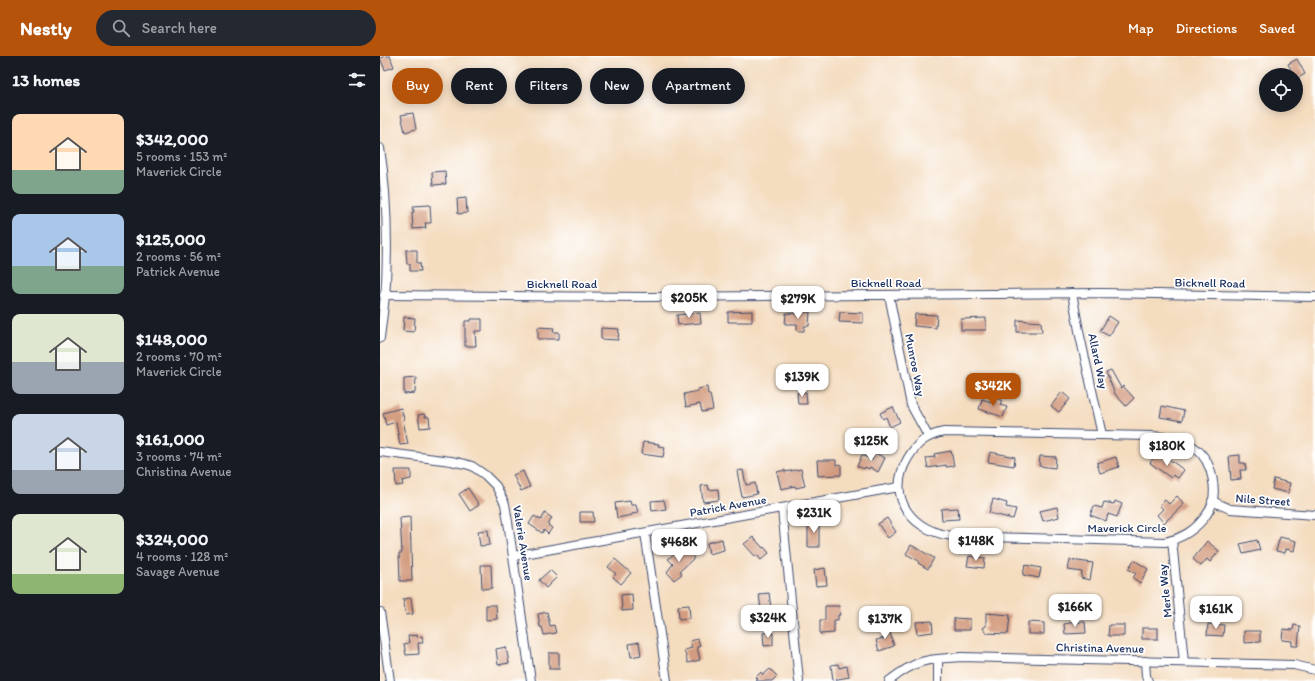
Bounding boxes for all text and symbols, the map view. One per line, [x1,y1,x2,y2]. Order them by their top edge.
search box [96,10,376,46]
text: Nestly [20,17,72,40]
icon: search [110,17,132,39]
text: Search here [142,19,217,37]
text: Map [1128,20,1154,37]
text: Directions [1176,20,1237,37]
text: Saved [1259,20,1295,37]
chip: Buy [392,68,443,104]
chip: Rent [451,68,507,104]
chip: Filters [515,68,582,104]
chip: New [590,68,644,104]
chip: Apartment [652,68,745,104]
map controls [1259,68,1303,112]
button: locate [1259,68,1303,112]
icon: filters [346,69,368,91]
text: 13 homes [12,70,80,90]
text: $342,000 [136,129,209,149]
icon: home [44,130,92,178]
text: 5 rooms · 153 m² [136,149,227,164]
text: Maverick Circle [136,164,222,179]
text: $125,000 [136,229,206,249]
icon: home [44,230,92,278]
text: 2 rooms · 56 m² [136,249,221,264]
text: Patrick Avenue [136,264,220,279]
street label: Bicknell Road [1175,275,1246,291]
street label: Bicknell Road [851,276,922,290]
street label: Bicknell Road [527,277,598,291]
pin: $205K [661,285,717,319]
pin: $279K [770,286,826,320]
text: $205K [671,290,707,305]
text: $279K [781,291,815,306]
text: $148,000 [136,329,208,349]
icon: home [44,330,92,378]
street label: Munroe Way [902,332,928,398]
street label: Allard Way [1085,332,1111,391]
text: 2 rooms · 70 m² [136,349,222,364]
text: Maverick Circle [136,364,222,379]
pin: $139K [774,364,830,398]
text: $139K [785,369,819,384]
pin: $342K [965,373,1021,407]
text: $342K [975,378,1011,393]
pin: $125K [843,428,899,462]
text: $161,000 [136,429,205,449]
icon: home [44,430,92,478]
text: $125K [854,433,888,448]
pin: $180K [1139,433,1195,467]
text: $180K [1149,438,1185,453]
text: 3 rooms · 74 m² [136,449,222,464]
text: Christina Avenue [136,464,232,479]
street label: Nile Street [1235,491,1291,509]
street label: Patrick Avenue [689,492,768,520]
pin: $231K [786,500,842,534]
street label: Valerie Avenue [510,504,536,582]
text: $231K [797,505,831,520]
street label: Maverick Circle [1087,521,1167,535]
pin: $148K [948,528,1004,562]
text: $324,000 [136,529,209,549]
pin: $468K [651,529,707,563]
icon: home [44,530,92,578]
text: $148K [958,533,994,548]
text: $468K [661,534,697,549]
text: 4 rooms · 128 m² [136,549,228,564]
street label: Merle Way [1155,563,1175,619]
text: Savage Avenue [136,564,219,579]
pin: $166K [1047,594,1103,628]
pin: $161K [1188,596,1244,630]
text: $166K [1058,599,1092,614]
text: $161K [1199,601,1233,616]
pin: $324K [740,605,796,639]
pin: $137K [857,606,913,640]
text: $324K [750,610,786,625]
text: $137K [868,611,902,626]
street label: Christina Avenue [1056,640,1144,656]

